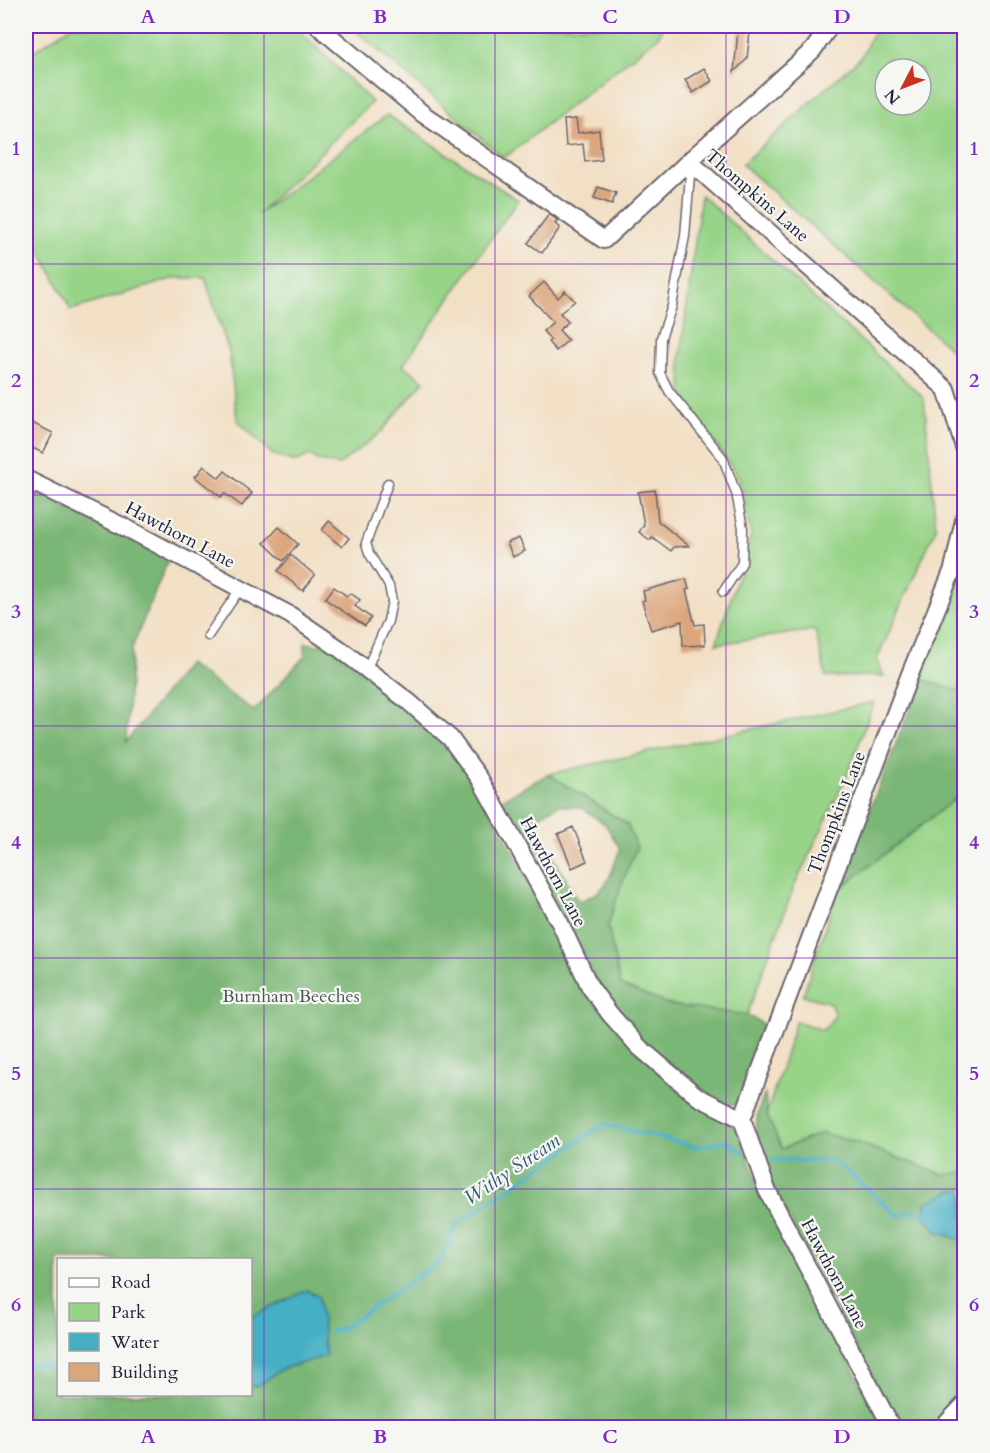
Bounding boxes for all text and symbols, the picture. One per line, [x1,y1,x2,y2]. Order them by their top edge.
text: A [140,3,156,30]
text: B [373,3,387,30]
text: C [602,3,618,30]
text: D [833,3,851,30]
north arrow [873,57,933,117]
text: N [880,84,905,109]
text: 1 [11,135,21,162]
text: 1 [969,135,979,162]
street label: Thompkins Lane [700,144,814,248]
text: 2 [11,367,21,394]
text: 2 [969,367,979,394]
street label: Hawthorn Lane [121,495,239,575]
text: 3 [11,598,21,625]
text: 3 [969,598,979,625]
street label: Thompkins Lane [802,748,872,878]
street label: Hawthorn Lane [513,813,593,931]
text: 4 [11,829,21,856]
text: 4 [969,829,979,856]
park label: Burnham Beeches [222,984,360,1009]
text: 5 [11,1060,21,1087]
text: 5 [969,1060,979,1087]
water label: Withy Stream [459,1127,565,1211]
street label: Hawthorn Lane [794,1215,874,1333]
legend [57,1258,252,1396]
text: Road [111,1270,151,1295]
text: 6 [11,1291,21,1318]
text: 6 [969,1291,979,1318]
text: Park [111,1300,146,1325]
text: Water [110,1330,160,1355]
text: Building [111,1360,179,1385]
text: A [140,1423,156,1450]
text: B [373,1423,387,1450]
text: C [602,1423,618,1450]
text: D [833,1423,851,1450]

